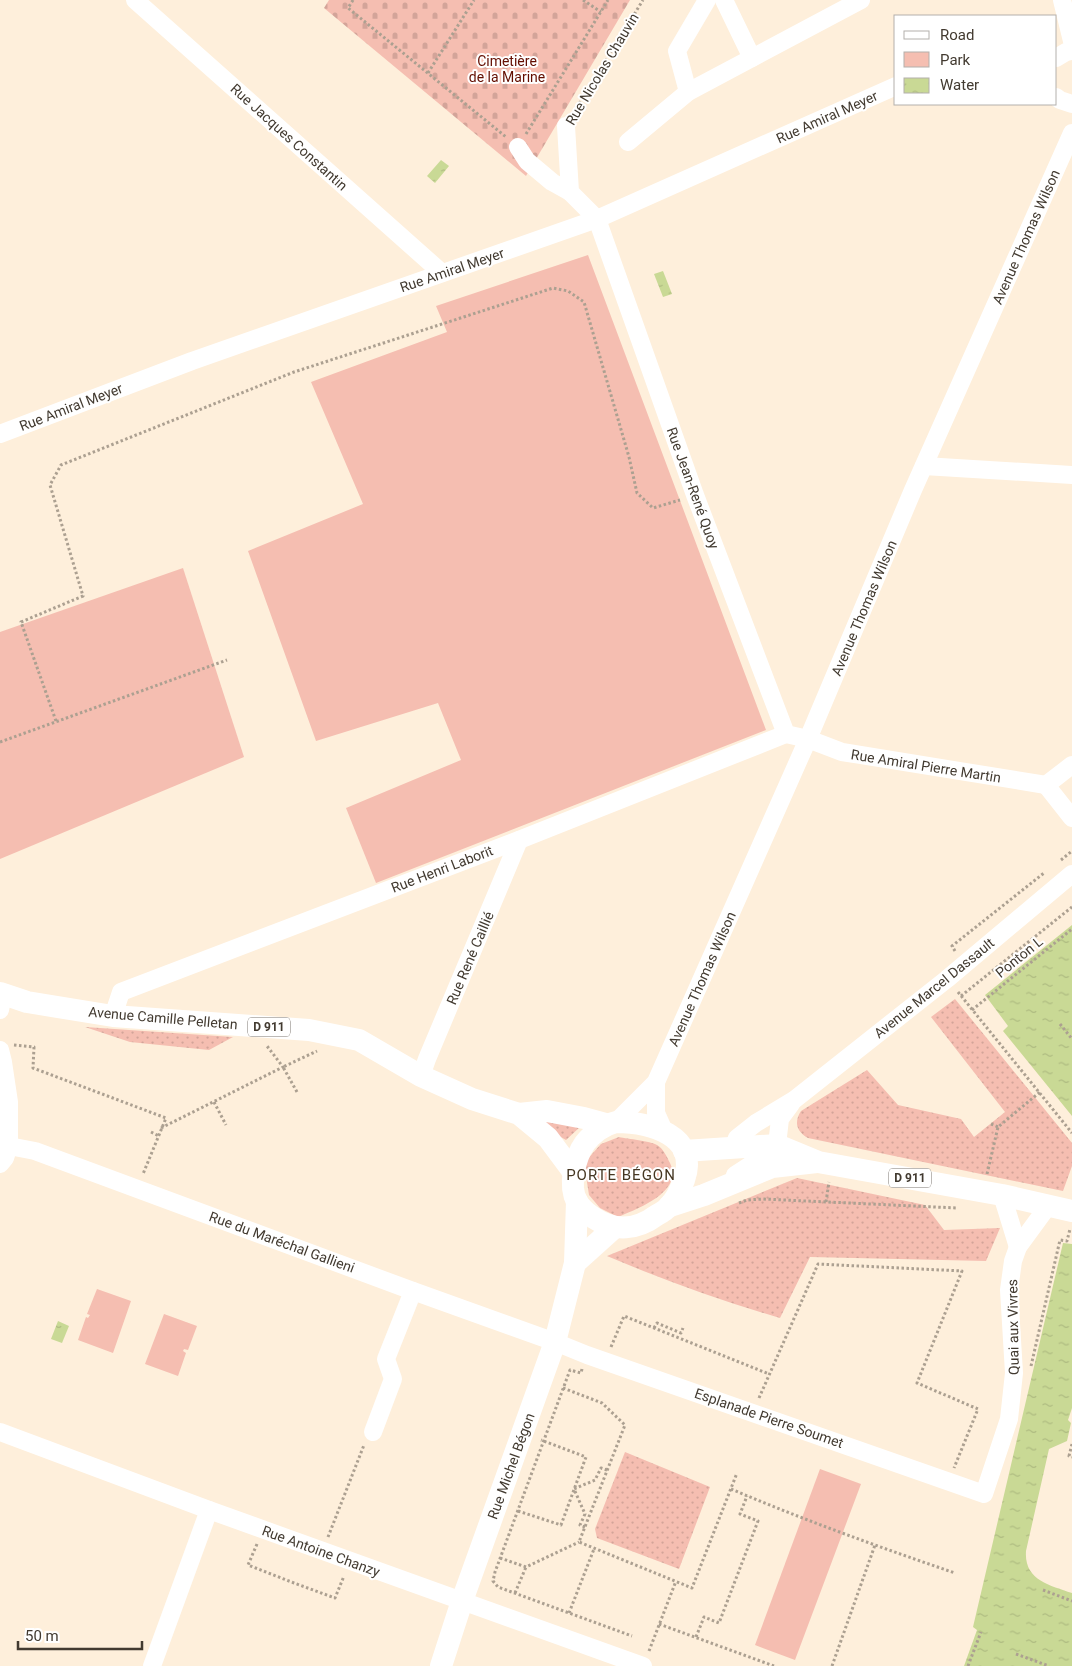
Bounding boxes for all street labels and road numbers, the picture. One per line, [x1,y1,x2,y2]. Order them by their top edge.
street label: Rue Nicolas Chauvin [562,10,642,128]
street label: Rue Jacques Constantin [227,80,351,194]
street label: Rue Amiral Meyer [774,87,880,147]
street label: Avenue Thomas Wilson [989,167,1063,307]
street label: Rue Amiral Meyer [398,245,507,295]
street label: Rue Amiral Meyer [17,380,125,434]
street label: Rue Jean-René Quoy [664,425,723,551]
street label: Avenue Thomas Wilson [828,538,900,678]
street label: Rue Amiral Pierre Martin [850,746,1002,786]
street label: Rue Henri Laborit [389,842,496,896]
street label: Rue René Caillié [443,909,497,1007]
street label: Avenue Thomas Wilson [665,909,739,1049]
street label: Ponton L [992,933,1046,981]
street label: Avenue Marcel Dassault [871,934,998,1041]
street label: Avenue Camille Pelletan [88,1004,238,1032]
road number: D 911 [248,1018,290,1036]
road number: D 911 [889,1168,931,1188]
street label: Rue du Maréchal Gallieni [207,1208,357,1276]
street label: Quai aux Vivres [1004,1279,1022,1375]
street label: Esplanade Pierre Soumet [692,1385,846,1451]
street label: Rue Michel Bégon [484,1411,538,1521]
street label: Rue Antoine Chanzy [260,1522,382,1580]

